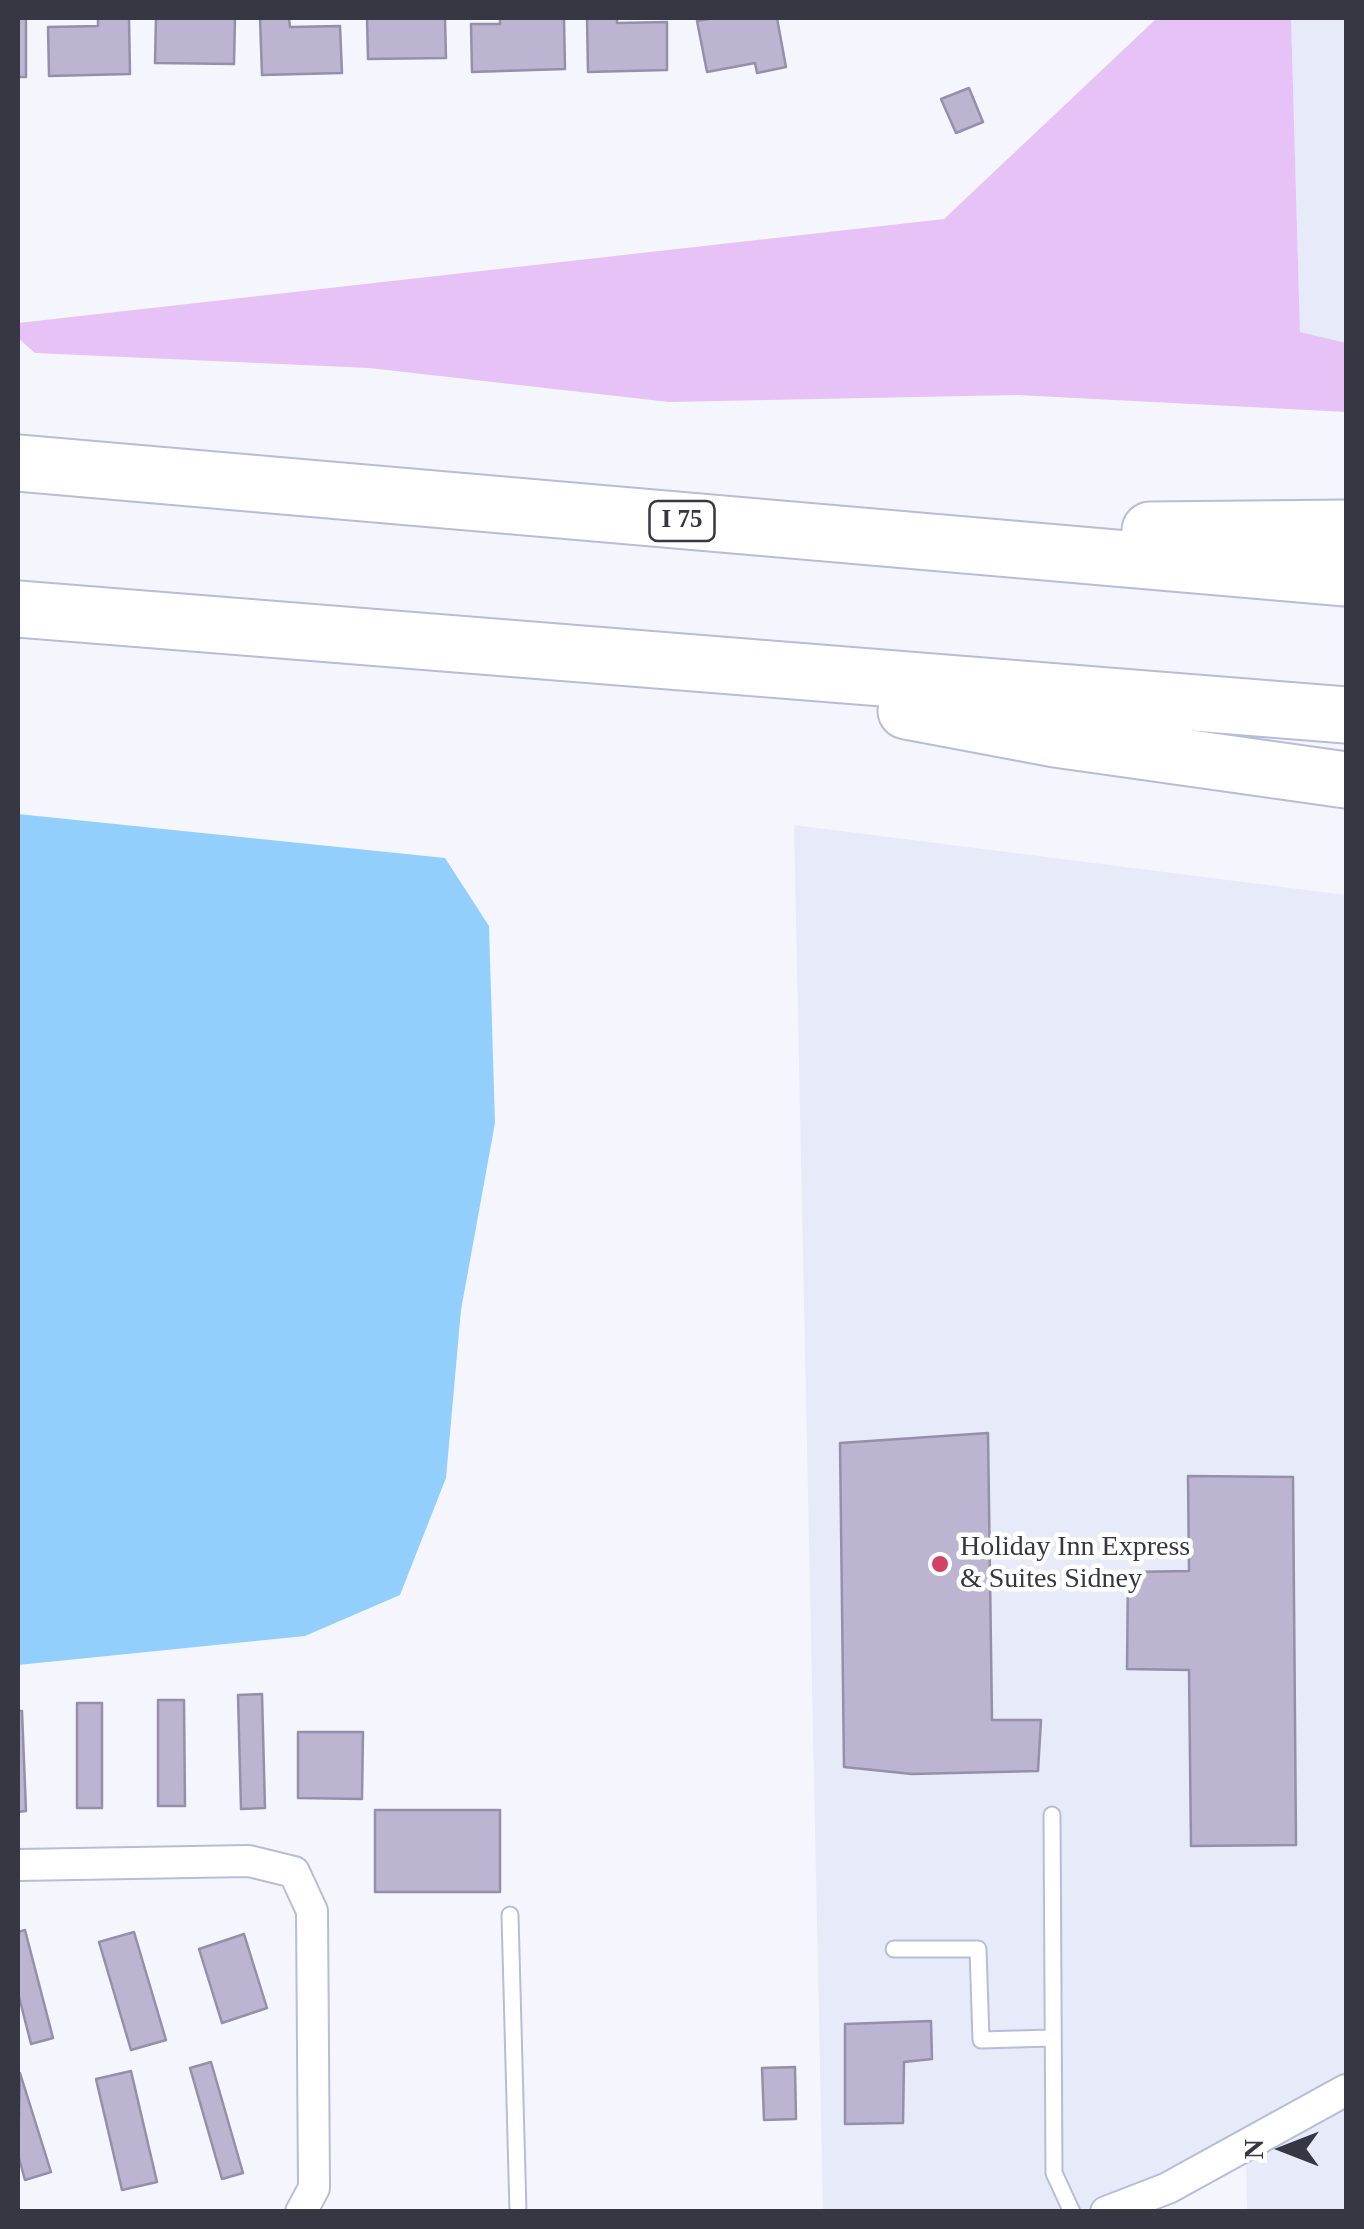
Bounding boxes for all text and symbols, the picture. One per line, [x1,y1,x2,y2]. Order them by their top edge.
road number: I 75 [650,501,714,541]
place label: Holiday Inn Express & Suites Sidney [960,1531,1190,1597]
marker: Holiday Inn Express & Suites Sidney [929,1553,951,1575]
north arrow [1234,2099,1334,2199]
text: N [1238,2139,1269,2159]

